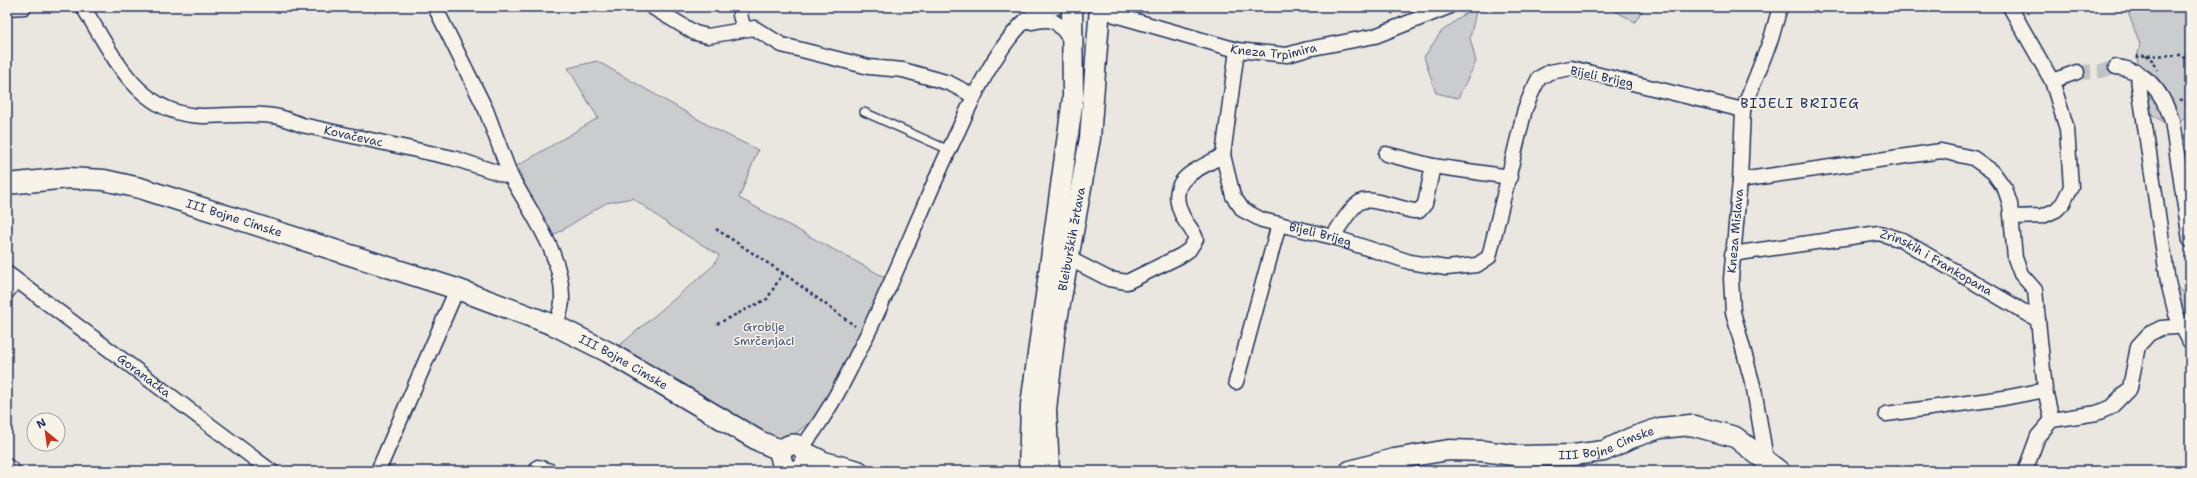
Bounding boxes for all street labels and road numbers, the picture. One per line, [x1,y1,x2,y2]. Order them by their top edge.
street label: Kneza Trpimira [1229,39,1319,63]
street label: Bijeli Brijeg [1569,63,1635,91]
street label: Kovačevac [322,122,384,150]
street label: Bleiburških žrtava [1054,185,1089,292]
street label: Kneza Mislava [1724,188,1747,274]
street label: III Bojne Cimske [184,195,284,241]
street label: Bijeli Brijeg [1287,219,1354,251]
street label: Zrinskih i Frankopana [1878,226,1996,300]
street label: III Bojne Cimske [576,331,671,394]
street label: Goranačka [114,350,174,401]
street label: III Bojne Cimske [1558,423,1656,463]

